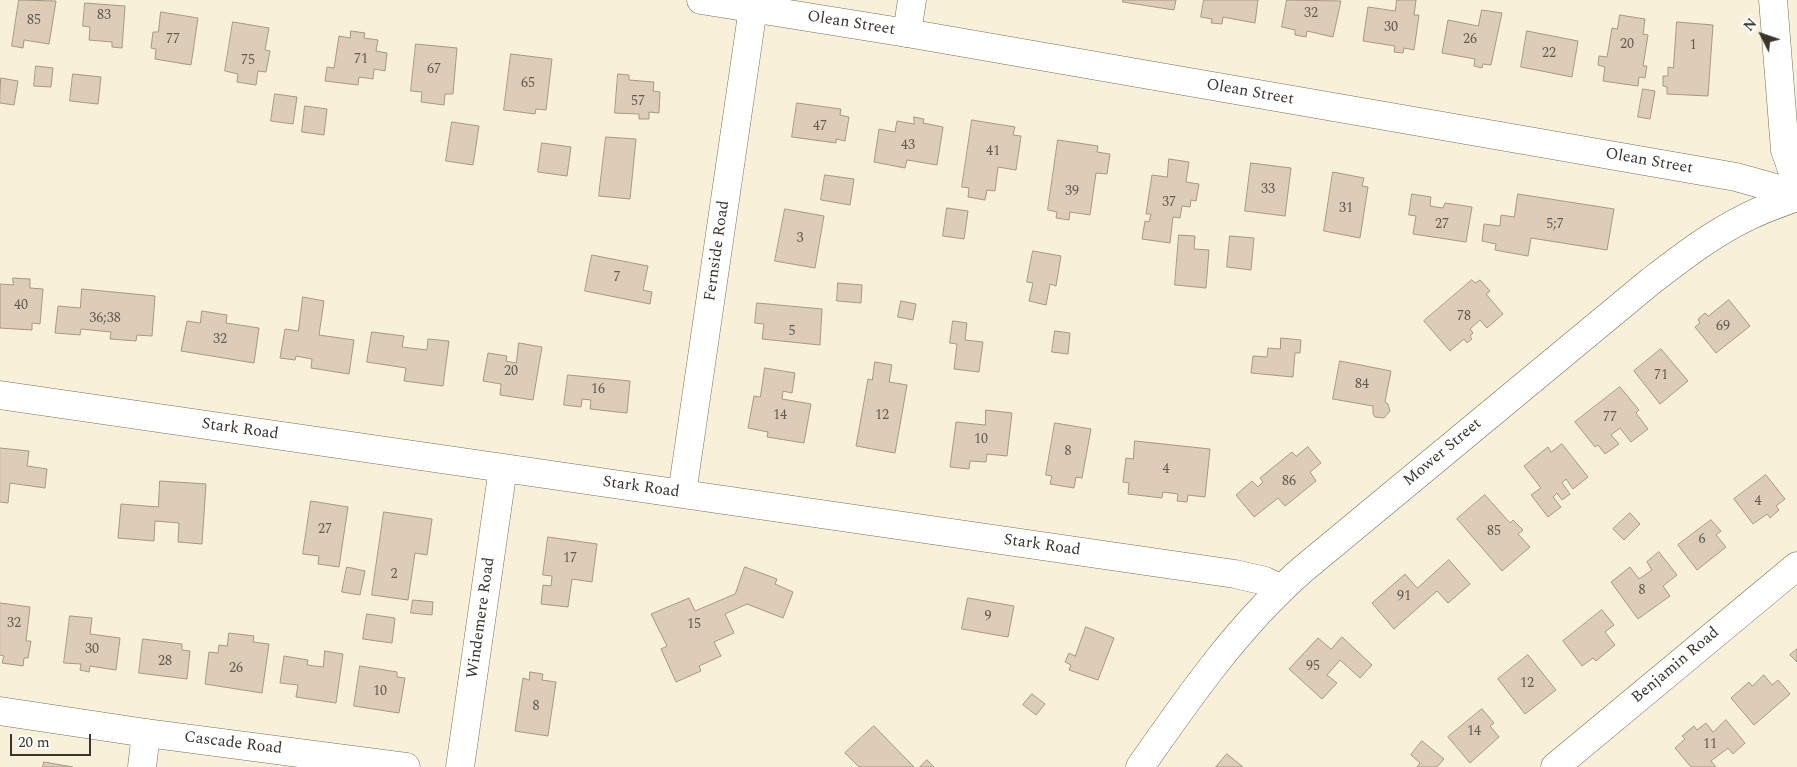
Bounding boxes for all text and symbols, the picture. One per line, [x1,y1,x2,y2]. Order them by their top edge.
house number: 32 [1304,6,1318,22]
house number: 83 [97,8,111,24]
street label: Olean Street [806,8,896,40]
north arrow [1737,10,1787,60]
house number: 85 [27,13,41,29]
text: N [1739,14,1762,36]
house number: 30 [1384,20,1398,36]
house number: 77 [166,32,180,48]
house number: 26 [1463,32,1477,48]
house number: 20 [1620,37,1634,53]
house number: 1 [1690,38,1696,54]
house number: 22 [1542,46,1556,62]
house number: 71 [354,52,368,68]
house number: 75 [241,53,255,69]
house number: 67 [427,62,441,78]
house number: 65 [521,76,535,92]
street label: Olean Street [1205,76,1295,110]
house number: 57 [631,94,645,110]
house number: 47 [813,119,827,135]
house number: 43 [901,138,915,154]
house number: 41 [986,144,1000,160]
street label: Olean Street [1604,145,1694,179]
house number: 33 [1261,182,1275,198]
house number: 39 [1065,184,1079,200]
house number: 37 [1162,195,1176,211]
street label: Fernside Road [701,199,735,303]
house number: 31 [1339,201,1353,217]
house number: 27 [1435,217,1449,233]
house number: 5;7 [1546,217,1564,233]
house number: 3 [797,231,803,247]
house number: 7 [614,270,620,286]
house number: 40 [14,298,28,314]
house number: 78 [1457,309,1471,325]
house number: 36;38 [89,311,121,327]
house number: 69 [1716,319,1730,335]
house number: 5 [789,324,795,340]
house number: 32 [213,332,227,348]
house number: 20 [504,364,518,380]
house number: 71 [1654,368,1668,384]
house number: 84 [1355,377,1369,393]
house number: 16 [591,382,605,398]
house number: 14 [773,408,787,424]
house number: 12 [875,408,889,424]
house number: 77 [1603,410,1617,426]
street label: Stark Road [200,415,280,445]
street label: Mower Street [1400,415,1486,491]
house number: 10 [974,432,988,448]
house number: 8 [1065,444,1071,460]
house number: 4 [1163,462,1169,478]
street label: Stark Road [601,473,681,503]
house number: 86 [1282,474,1296,490]
house number: 4 [1755,494,1761,510]
house number: 27 [318,522,332,538]
house number: 85 [1487,524,1501,540]
street label: Stark Road [1002,531,1082,561]
house number: 6 [1699,532,1705,548]
house number: 17 [563,551,577,567]
street label: Windemere Road [464,556,500,680]
house number: 2 [391,567,397,583]
house number: 8 [1639,583,1645,599]
house number: 91 [1397,589,1411,605]
house number: 9 [985,609,991,625]
house number: 32 [7,616,21,632]
house number: 15 [687,617,701,633]
street label: Benjamin Road [1628,624,1724,708]
house number: 30 [85,642,99,658]
house number: 28 [158,654,172,670]
house number: 95 [1306,659,1320,675]
house number: 26 [229,661,243,677]
house number: 12 [1520,676,1534,692]
house number: 10 [373,684,387,700]
house number: 8 [533,699,539,715]
scale bar [12,724,94,756]
house number: 14 [1467,724,1481,740]
street label: Cascade Road [183,728,283,760]
text: 20 m [18,731,50,754]
house number: 11 [1703,737,1717,753]

